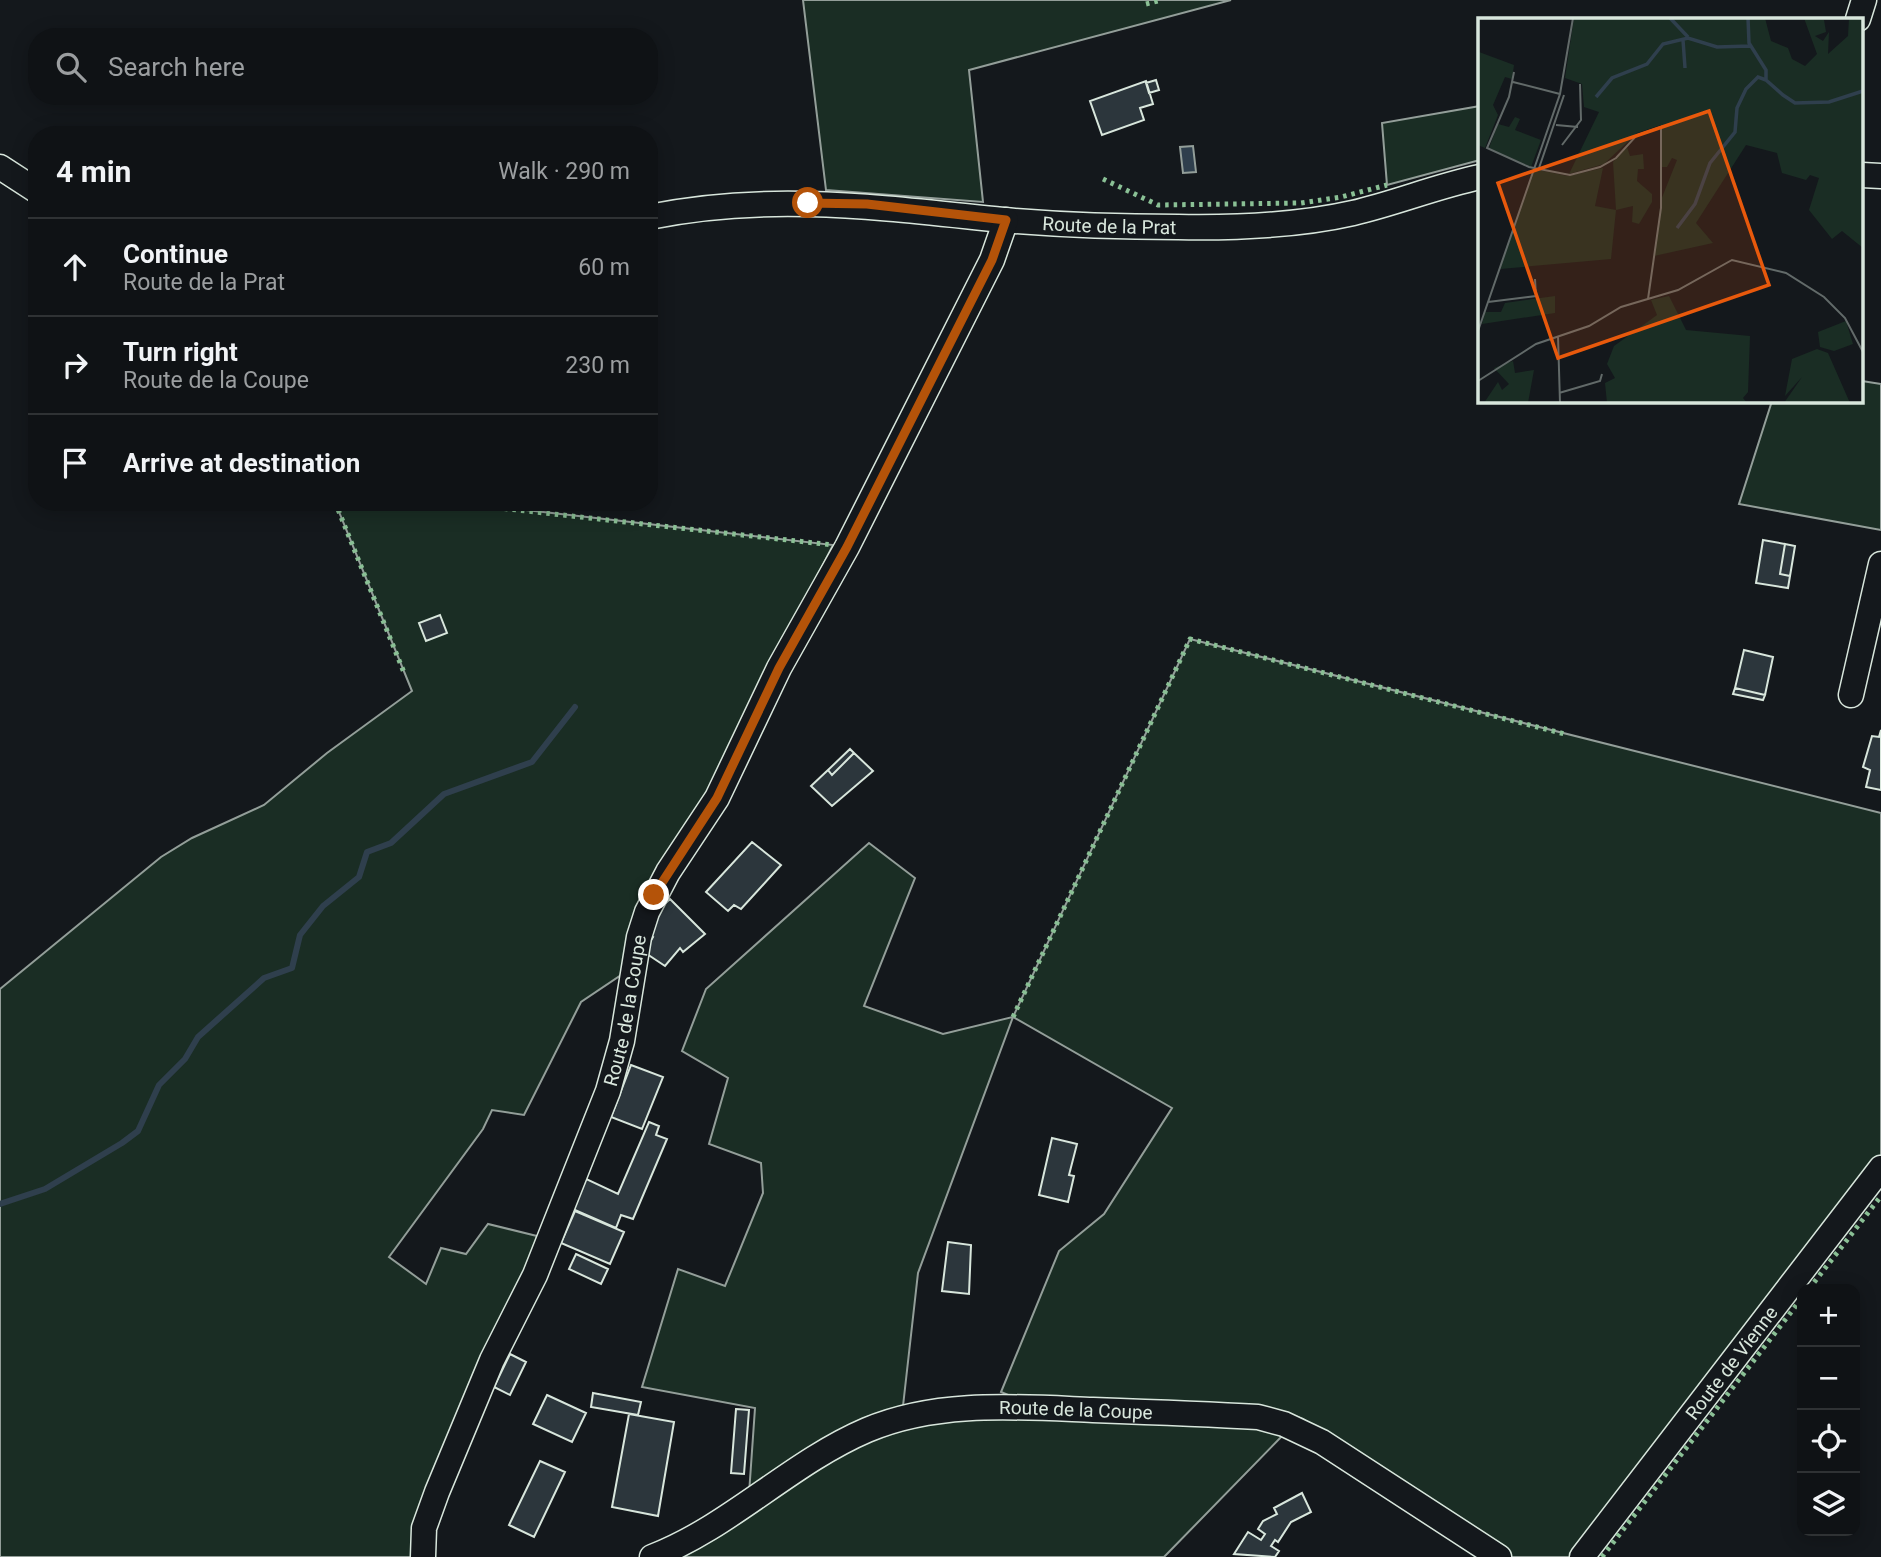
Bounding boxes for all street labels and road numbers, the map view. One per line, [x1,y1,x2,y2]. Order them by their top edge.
street label: Route de la Prat [1042,211,1176,239]
street label: Route de la Coupe [598,933,651,1089]
street label: Route de Vienne [1680,1301,1782,1424]
street label: Route de la Coupe [999,1396,1153,1424]

